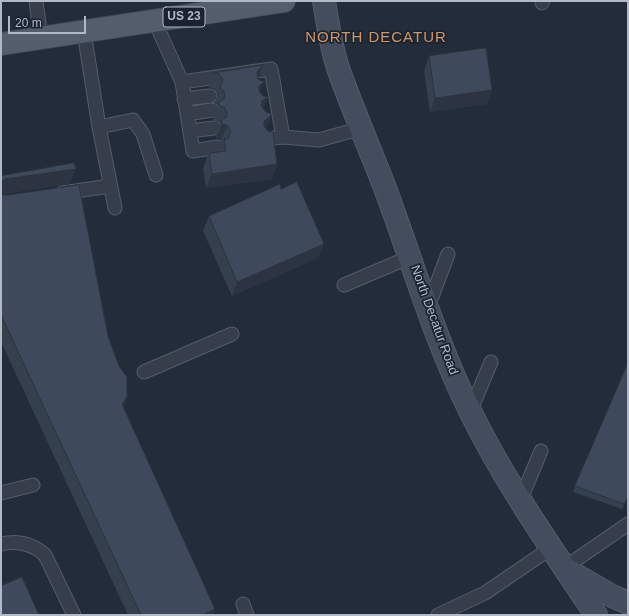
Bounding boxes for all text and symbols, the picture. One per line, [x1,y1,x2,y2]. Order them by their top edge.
road number: US 23 [163,7,205,27]
scale bar [10,8,88,34]
text: 20 m [15,16,42,30]
district label: NORTH DECATUR [305,29,447,47]
street label: North Decatur Road [407,263,461,377]

